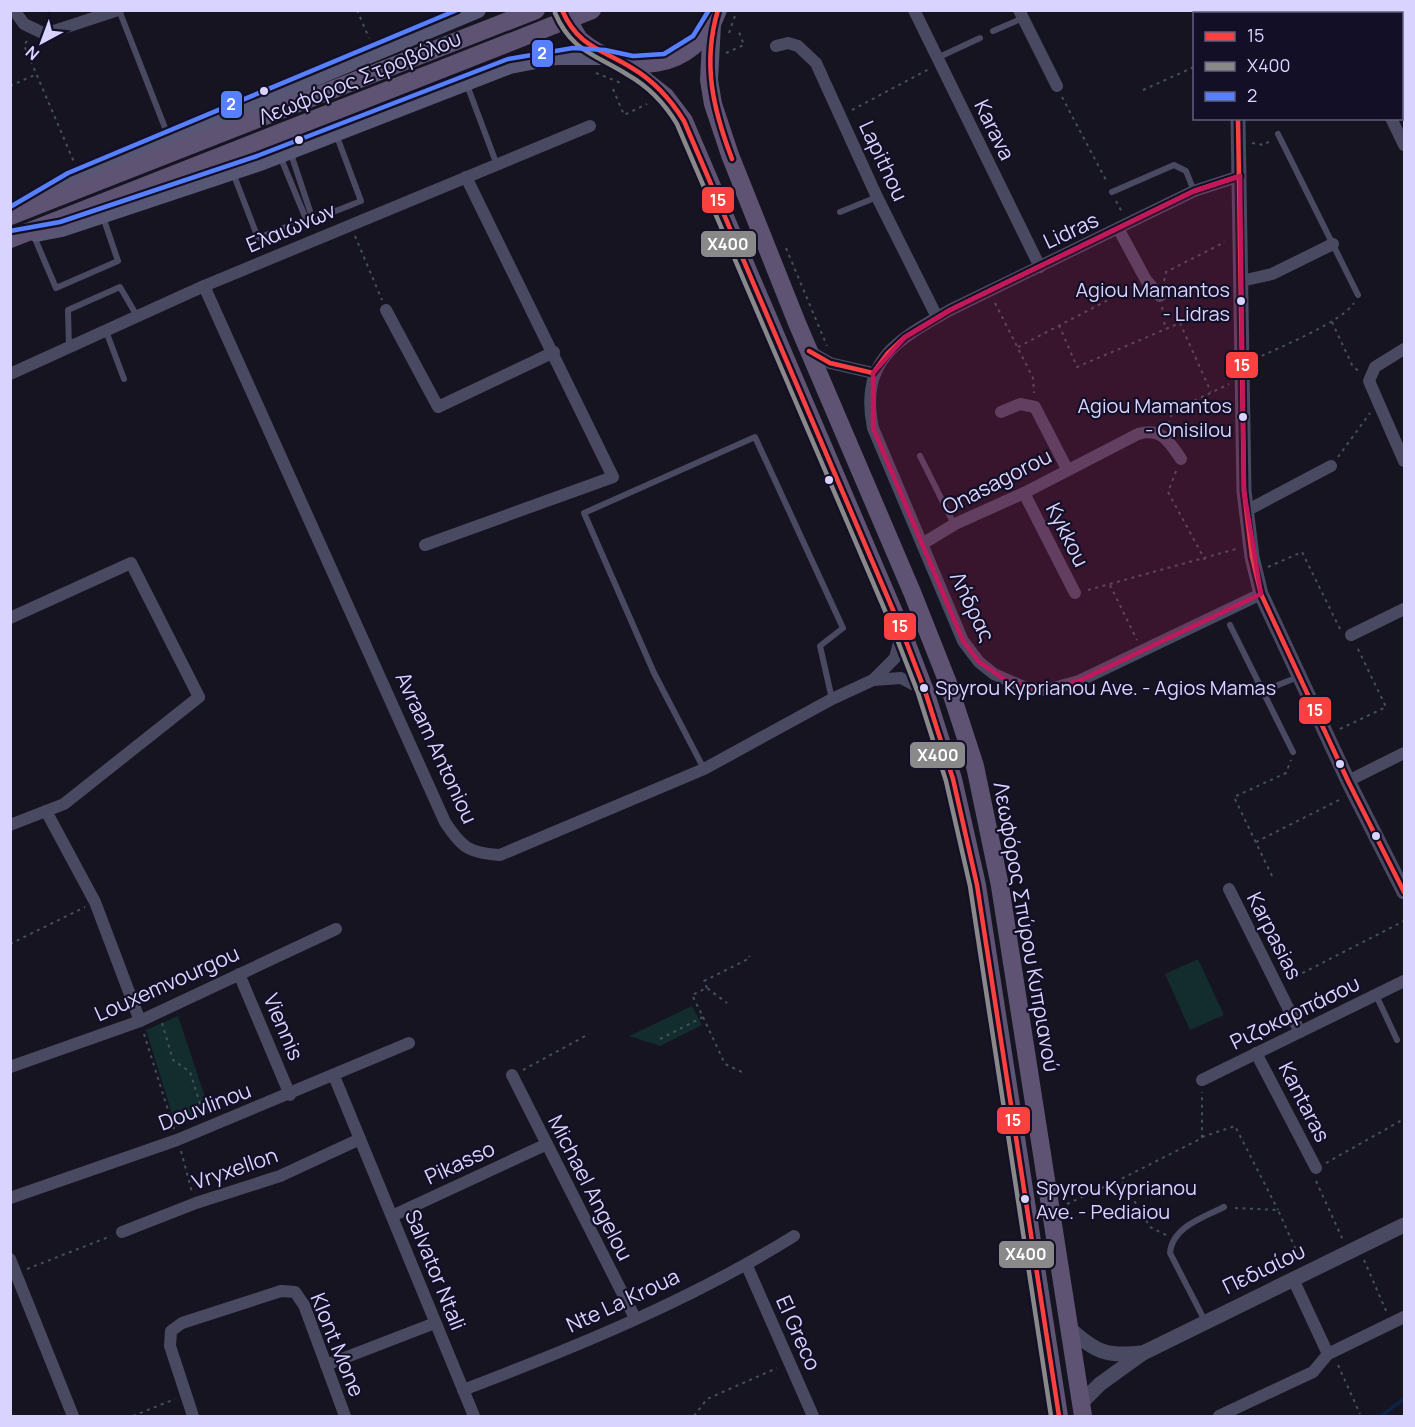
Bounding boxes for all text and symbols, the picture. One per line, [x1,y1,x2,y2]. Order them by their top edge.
north arrow [12,12,72,72]
legend [1193,12,1403,120]
text: 15 [1247,23,1264,47]
street label: Λεωφόρος Στροβόλου [254,24,465,131]
line badge: 2 [531,39,554,68]
text: N [21,41,44,65]
text: 2 [537,42,547,64]
text: X400 [1247,53,1290,77]
text: 2 [1247,83,1257,107]
unlabelled marker [258,85,270,97]
line badge: 2 [220,90,243,119]
text: 2 [226,93,236,115]
street label: Karava [968,95,1022,165]
street label: Lapithou [853,116,915,205]
unlabelled marker [293,134,305,146]
line badge: 15 [701,186,735,214]
text: 15 [710,189,726,211]
street label: Ελαιώνων [242,196,340,258]
street label: Lidras [1038,205,1103,255]
line badge: X400 [700,230,757,258]
text: X400 [707,233,749,255]
place label: Agiou Mamantos - Lidras [1075,276,1230,327]
marker: Agiou Mamantos - Lidras [1235,295,1247,307]
line badge: 15 [1225,351,1259,379]
text: 15 [1234,354,1250,376]
place label: Agiou Mamantos - Onisilou [1077,392,1232,443]
marker: Agiou Mamantos - Onisilou [1237,411,1249,423]
street label: Onasagorou [937,442,1056,521]
unlabelled marker [823,474,835,486]
street label: Kykkou [1040,498,1096,571]
street label: Λήδρας [944,567,1002,646]
line badge: 15 [883,612,917,641]
text: 15 [892,615,908,637]
street label: Avraam Antoniou [390,667,484,828]
place label: Spyrou Kyprianou Ave. - Agios Mamas [935,674,1276,701]
marker: Spyrou Kyprianou Ave. - Agios Mamas [918,682,930,694]
line badge: 15 [1298,696,1332,725]
text: 15 [1307,699,1323,721]
line badge: X400 [909,741,966,769]
text: X400 [917,744,959,766]
unlabelled marker [1334,758,1346,770]
street label: Λεωφόρος Σπύρου Κυπριανού [988,780,1066,1074]
unlabelled marker [1370,830,1382,842]
street label: Karpasias [1241,887,1309,984]
street label: Louxemvourgou [90,939,243,1028]
street label: Ριζοκαρπάσου [1225,969,1364,1056]
street label: Viennis [257,989,310,1064]
street label: Kantaras [1273,1057,1337,1146]
street label: Douvlinou [154,1076,255,1136]
line badge: 15 [996,1106,1031,1135]
text: 15 [1005,1109,1021,1131]
street label: Michael Angelou [542,1110,640,1265]
street label: Pikasso [420,1134,499,1190]
street label: Vryxellon [188,1140,281,1196]
place label: Spyrou Kyprianou Ave. - Pediaiou [1036,1174,1197,1225]
marker: Spyrou Kyprianou Ave. - Pediaiou [1019,1193,1031,1205]
street label: Salvator Ntali [399,1205,473,1334]
street label: Πεδιαίου [1218,1236,1310,1300]
line badge: X400 [998,1240,1055,1269]
text: X400 [1005,1243,1047,1265]
street label: Nte La Kroua [561,1262,684,1339]
street label: Klont Mone [304,1289,371,1401]
street label: El Greco [770,1291,828,1374]

